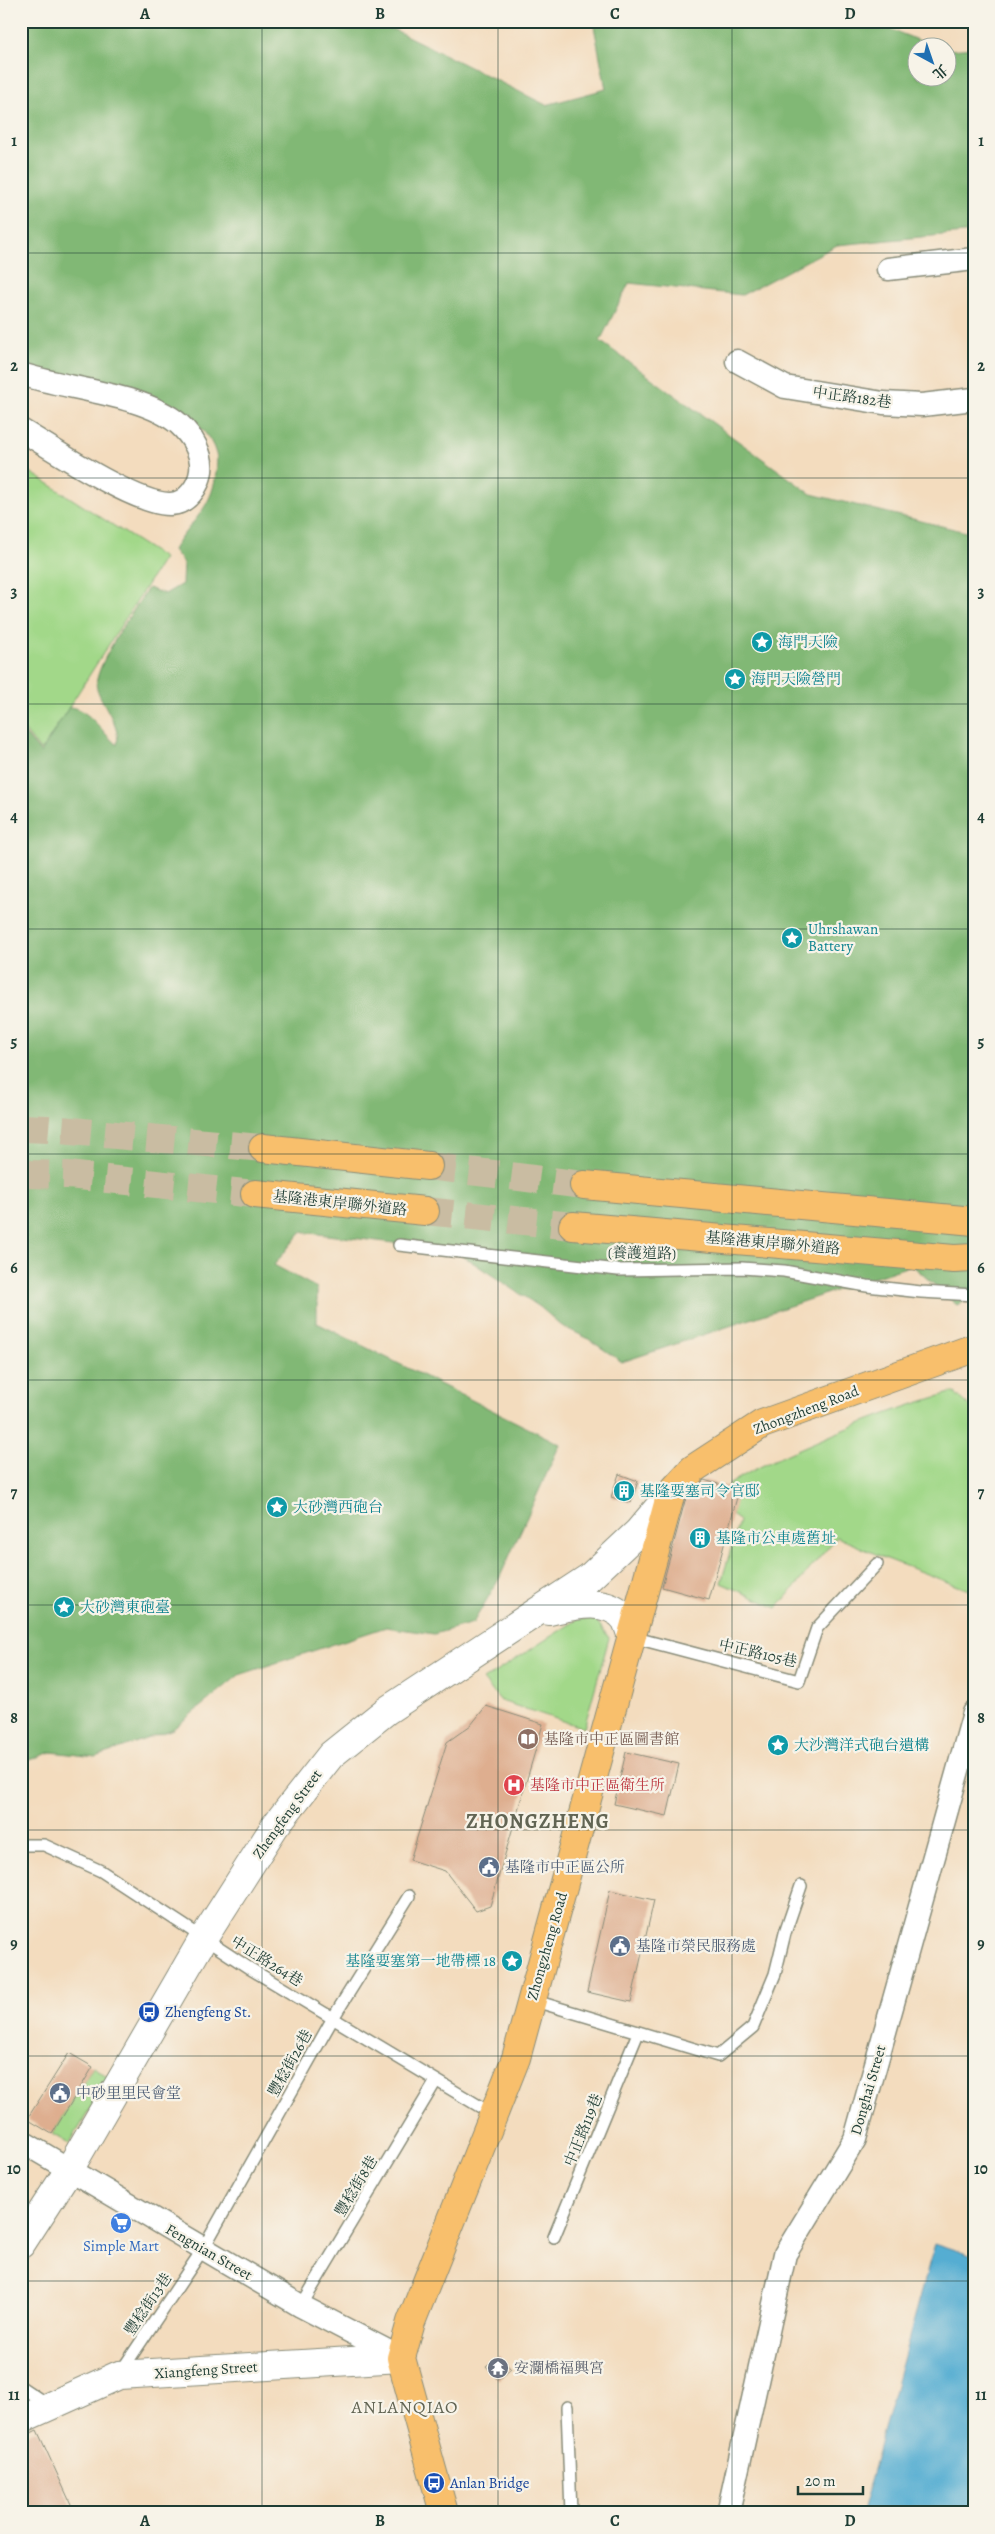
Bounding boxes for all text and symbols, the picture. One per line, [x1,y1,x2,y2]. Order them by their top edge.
text: A [139,3,151,25]
text: B [375,3,385,25]
text: C [610,3,620,25]
text: D [844,3,856,25]
north arrow [908,38,958,88]
text: 北 [929,60,952,83]
text: 1 [11,130,17,152]
text: 1 [978,130,984,152]
text: 2 [10,355,18,377]
text: 2 [977,355,985,377]
street label: 中正路182巷 [811,382,893,412]
text: 3 [11,581,18,603]
text: 3 [978,581,985,603]
place icon: 海門天險 [750,630,774,654]
place label: 海門天險 [778,632,838,652]
place icon: 海門天險營門 [723,667,747,691]
place label: 海門天險營門 [751,669,841,689]
text: 4 [10,806,18,828]
text: 4 [977,806,985,828]
place label: Uhrshawan Battery [808,919,878,956]
place icon: Uhrshawan Battery [780,926,804,950]
text: 5 [11,1031,18,1053]
text: 5 [978,1031,985,1053]
street label: 基隆港東岸聯外道路 [272,1186,408,1220]
street label: 基隆港東岸聯外道路 [705,1227,841,1259]
street label: (養護道路) [608,1242,676,1264]
text: 6 [10,1257,18,1279]
text: 6 [977,1257,985,1279]
street label: Zhongzheng Road [750,1380,862,1439]
building icon: 基隆要塞司令官邸 [612,1479,636,1503]
place label: 基隆要塞司令官邸 [640,1481,760,1501]
text: 7 [11,1482,18,1504]
text: 7 [978,1482,985,1504]
place icon: 大砂灣西砲台 [265,1495,289,1519]
place label: 大砂灣西砲台 [293,1497,383,1517]
building icon: 基隆市公車處舊址 [688,1526,712,1550]
place label: 基隆市公車處舊址 [716,1528,836,1548]
place icon: 大砂灣東砲臺 [52,1595,76,1619]
place label: 大砂灣東砲臺 [80,1597,170,1617]
street label: 中正路105巷 [717,1634,799,1672]
text: 8 [10,1707,18,1729]
text: 8 [977,1707,985,1729]
library icon: 基隆市中正區圖書館 [516,1727,540,1751]
place label: 基隆市中正區圖書館 [544,1729,679,1749]
place icon: 大沙灣洋式砲台遺構 [766,1733,790,1757]
place label: 大沙灣洋式砲台遺構 [794,1735,929,1755]
street label: Zhengfeng Street [248,1765,326,1863]
hospital icon: 基隆市中正區衛生所 [502,1773,526,1797]
place label: 基隆市中正區衛生所 [530,1775,665,1795]
district label: ZHONGZHENG [466,1808,610,1835]
public building icon: 基隆市中正區公所 [477,1855,501,1879]
place label: 基隆市中正區公所 [505,1857,625,1877]
street label: Zhongzheng Road [522,1889,572,2002]
street label: 中正路264巷 [227,1931,307,1991]
text: 9 [10,1933,18,1955]
text: 9 [977,1933,985,1955]
public building icon: 基隆市榮民服務處 [608,1934,632,1958]
place label: 基隆市榮民服務處 [636,1936,756,1956]
place icon: 基隆要塞第一地帶標 18 [500,1949,524,1973]
place label: 基隆要塞第一地帶標 18 [346,1951,496,1971]
bus stop icon: Zhengfeng St. [137,2000,161,2024]
place label: Zhengfeng St. [165,2002,251,2022]
street label: 豐稔街26巷 [263,2026,317,2100]
street label: Donghai Street [846,2043,890,2137]
public building icon: 中砂里里民會堂 [48,2081,72,2105]
place label: 中砂里里民會堂 [76,2083,181,2103]
street label: 中正路119巷 [559,2091,607,2169]
street label: 豐稔街8巷 [330,2152,382,2220]
text: 10 [7,2158,21,2180]
text: 10 [974,2158,988,2180]
supermarket icon: Simple Mart [109,2211,133,2235]
street label: Fengnian Street [162,2219,256,2285]
place label: Simple Mart [83,2236,159,2256]
street label: 豐稔街13巷 [120,2269,176,2339]
street label: Xiangfeng Street [154,2356,258,2384]
temple icon: 安瀾橋福興宮 [486,2356,510,2380]
place label: 安瀾橋福興宮 [514,2358,604,2378]
text: 11 [8,2384,20,2406]
text: 11 [975,2384,987,2406]
district label: ANLANQIAO [350,2395,459,2419]
scale bar [798,2464,862,2496]
bus stop icon: Anlan Bridge [422,2471,446,2495]
text: 20 m [805,2471,836,2491]
place label: Anlan Bridge [449,2473,530,2493]
text: A [139,2510,151,2532]
text: B [375,2510,385,2532]
text: C [610,2510,620,2532]
text: D [844,2510,856,2532]

